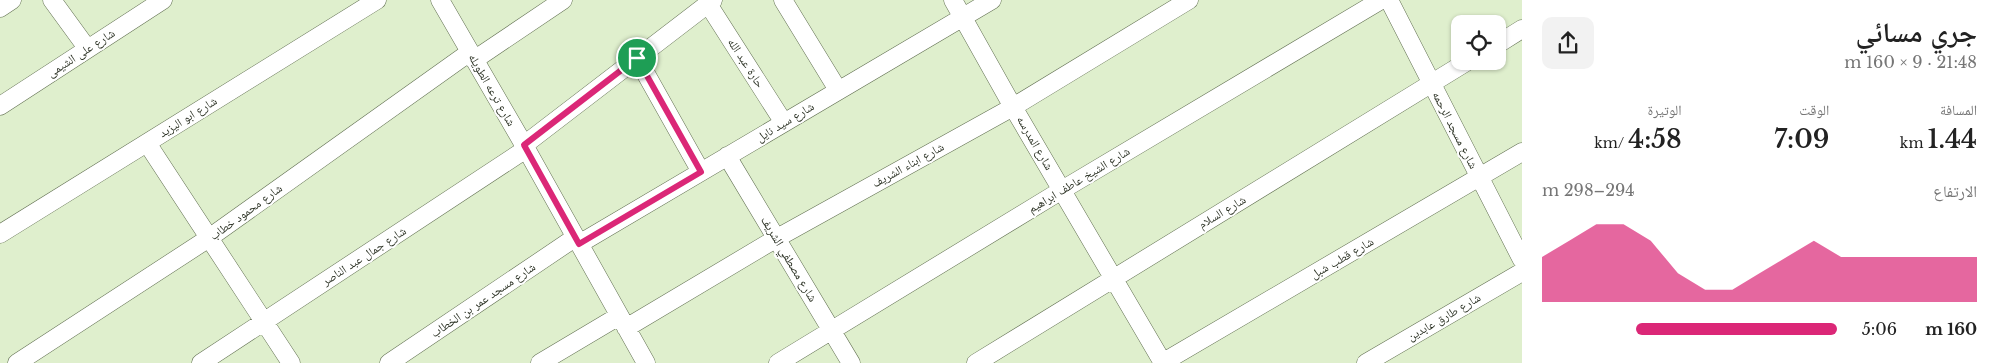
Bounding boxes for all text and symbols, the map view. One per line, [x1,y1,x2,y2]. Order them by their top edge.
map controls [1451,15,1506,70]
button: locate [1451,15,1506,70]
text: جري مسائي [1856,15,1977,50]
button: share [1542,17,1594,69]
street label: شارع على الشيمى [44,25,118,81]
street label: حارة عبد الله [725,35,768,91]
pin [616,37,658,79]
icon: arrive [623,44,651,72]
street label: شارع ترعه الطويله [465,51,519,129]
text: 21:48 · 9 × 160 m [1844,52,1977,72]
street label: شارع مسجد الرحمه [1429,88,1481,172]
street label: شارع ابو اليزيد [156,93,220,141]
street label: شارع سيد نايل [753,98,817,146]
text: الوتيرة [1648,101,1682,119]
text: الوقت [1799,101,1829,119]
text: المسافة [1940,101,1977,119]
street label: شارع المدرسه [1013,113,1057,173]
text: 4:58 [1628,124,1682,155]
text: 7:09 [1774,124,1829,155]
text: 1.44 [1928,124,1977,155]
text: /km [1594,134,1628,152]
text: km [1900,134,1928,152]
street label: شارع ابناء الشريف [869,139,947,191]
street label: شارع الشيخ عاطف ابراهيم [1025,143,1133,217]
street label: شارع محمود خطاب [206,180,286,244]
text: 294–298 m [1542,180,1635,200]
text: الارتفاع [1933,181,1977,201]
street label: شارع السلام [1195,191,1249,232]
street label: شارع مصطفي الشريف [755,213,821,306]
street label: شارع جمال عبد الناصر [318,223,409,290]
street label: شارع قطب شبل [1307,233,1377,283]
street label: شارع مسجد عمر بن الخطاب [427,259,539,341]
street label: شارع طارق عابدين [1404,289,1484,344]
text: 5:06 [1862,319,1897,339]
text: 160 m [1925,319,1977,339]

